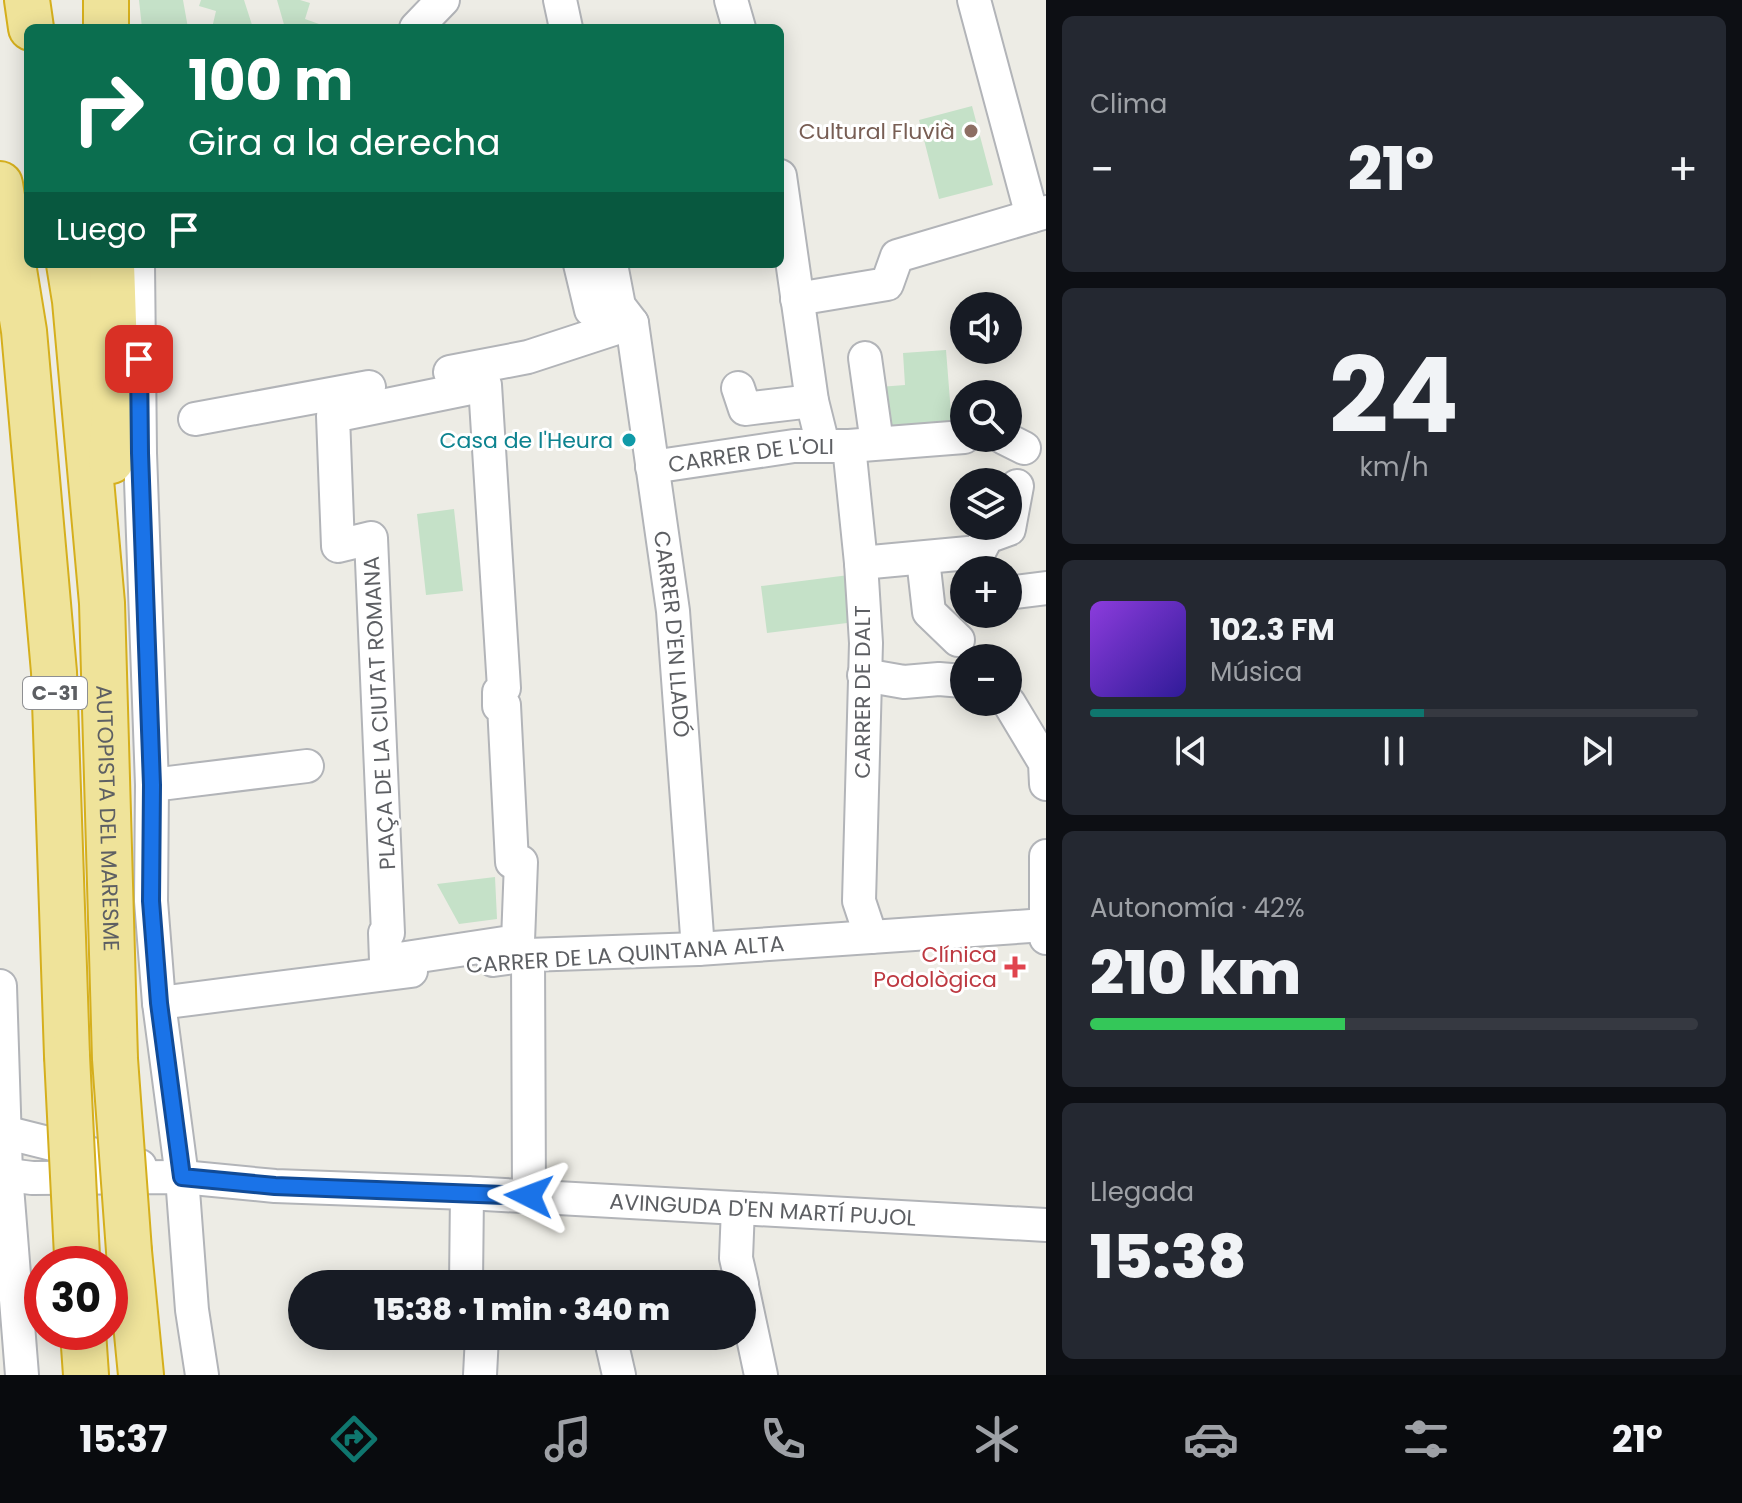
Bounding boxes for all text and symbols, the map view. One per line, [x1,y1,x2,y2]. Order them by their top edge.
text: 100 m [188,41,353,120]
icon: right [56,56,160,160]
text: Clima [1090,86,1167,122]
place label: Cultural Fluvià [799,116,955,147]
text: Gira a la derecha [188,117,501,168]
marker: Cultural Fluvià [962,122,980,140]
text: 21° [1348,127,1434,211]
text: − [1090,139,1114,200]
text: + [1668,139,1698,200]
text: Luego [56,208,146,251]
icon: arrive [162,208,206,252]
map controls [950,292,1022,716]
button: sound [950,292,1022,364]
text: 24 [1329,323,1459,468]
pin [105,325,173,393]
icon: arrive [117,337,161,381]
button: search [950,380,1022,452]
place label: Casa de l'Heura [440,425,613,456]
street label: CARRER DE L'OLI [666,430,834,480]
marker: Casa de l'Heura [620,431,638,449]
text: km/h [1359,449,1429,485]
button: layers [950,468,1022,540]
street label: CARRER D'EN LLADÓ [646,529,697,739]
street label: PLAÇA DE LA CIUTAT ROMANA [356,555,403,871]
button: + [950,556,1022,628]
street label: CARRER DE DALT [847,605,878,779]
text: 102.3 FM [1210,608,1335,651]
button: − [950,644,1022,716]
text: Música [1210,654,1302,690]
road number: C-31 [23,677,87,709]
street label: AUTOPISTA DEL MARESME [88,685,127,952]
icon: previous [1169,729,1213,773]
icon: pause [1372,729,1416,773]
icon: next [1575,729,1619,773]
text: Autonomía · 42% [1090,890,1305,926]
street label: CARRER DE LA QUINTANA ALTA [465,928,785,981]
text: 210 km [1090,931,1301,1015]
place label: Clínica Podològica [873,939,997,995]
marker: Clínica Podològica [1004,956,1026,978]
position arrow [487,1154,571,1238]
text: Llegada [1090,1174,1194,1210]
street label: AVINGUDA D'EN MARTÍ PUJOL [609,1186,917,1234]
text: 15:38 [1090,1215,1246,1299]
speed limit sign: 30 [24,1246,128,1350]
text: 15:38 · 1 min · 340 m [374,1288,670,1331]
icon: directions [326,1411,382,1467]
icon: music [540,1411,596,1467]
icon: phone [755,1411,811,1467]
icon: climate [969,1411,1025,1467]
icon: car [1183,1411,1239,1467]
icon: filters [1398,1411,1454,1467]
text: 15:37 [79,1414,167,1465]
text: 21° [1612,1414,1663,1465]

